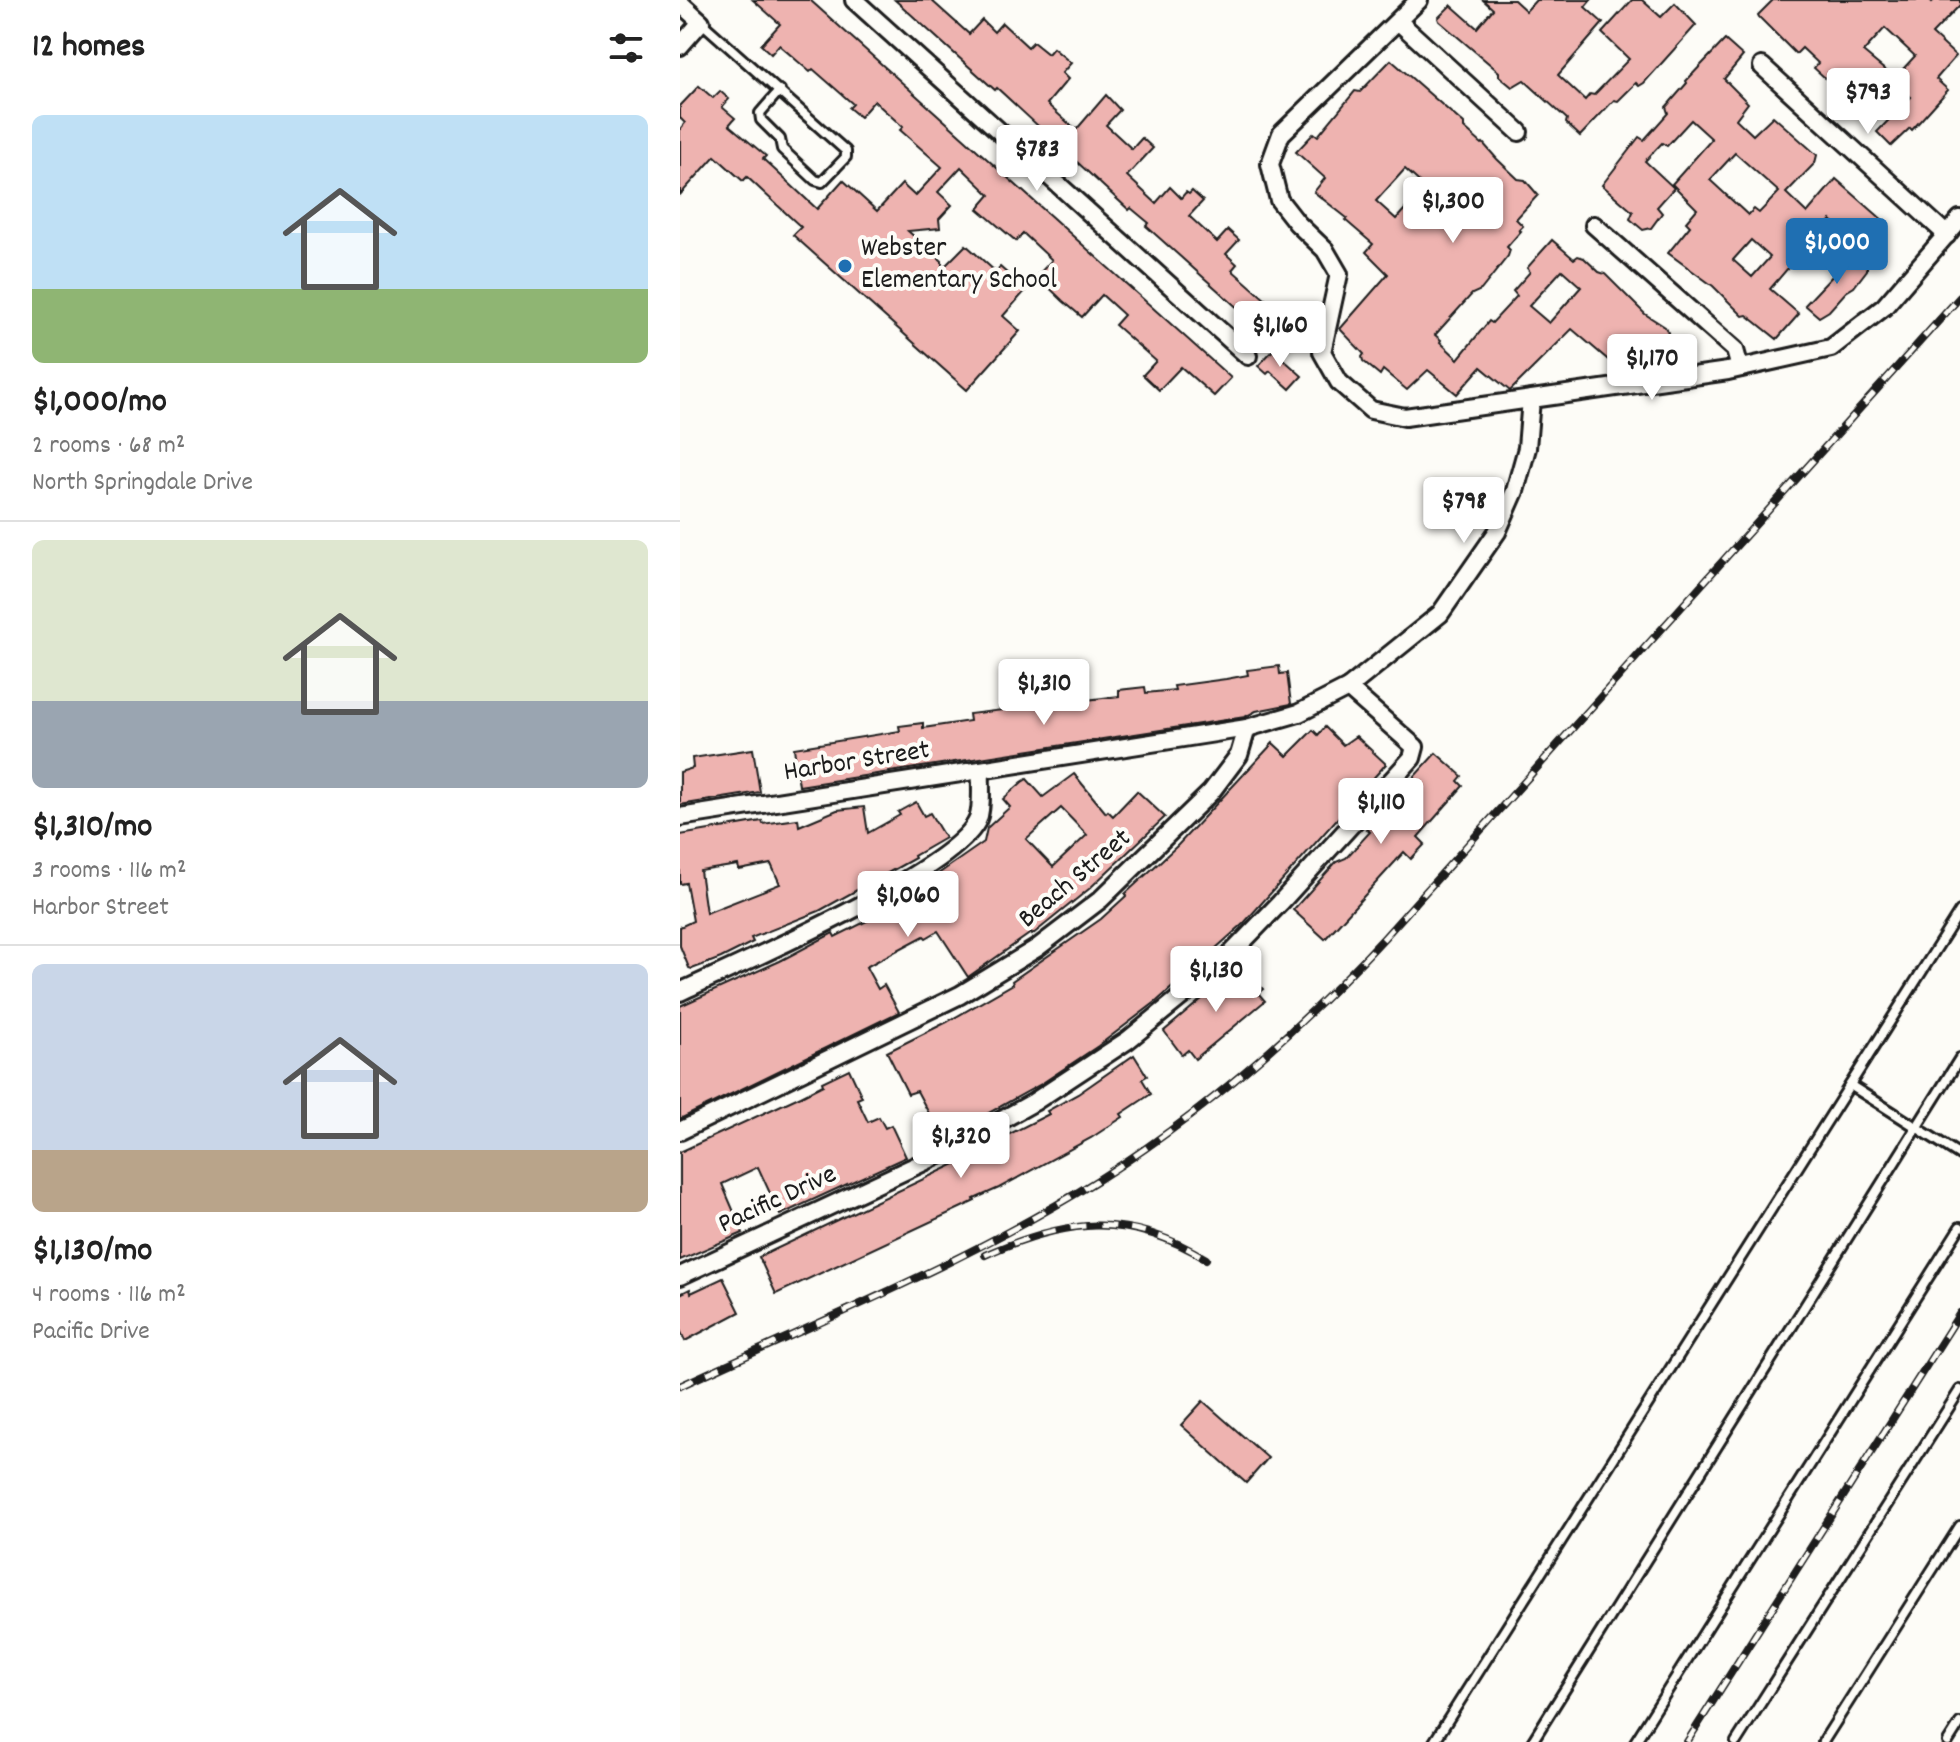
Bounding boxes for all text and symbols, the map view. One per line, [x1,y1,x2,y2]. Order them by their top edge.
text: 12 homes [32,24,145,73]
icon: filters [604,26,648,70]
pin: $793 [1821,68,1915,136]
text: $793 [1845,75,1891,112]
pin: $783 [990,125,1084,193]
text: $783 [1014,132,1060,169]
icon: home [268,167,412,311]
pin: $1,300 [1388,177,1518,245]
text: $1,300 [1421,184,1485,221]
pin: $1,000 [1772,218,1902,286]
text: $1,000 [1804,225,1870,262]
place label: Webster Elementary School [861,230,1057,302]
marker: Webster Elementary School [836,257,854,275]
pin: $1,160 [1215,301,1345,369]
text: $1,160 [1252,308,1308,345]
pin: $1,170 [1587,334,1717,402]
text: $1,170 [1625,341,1679,378]
text: $1,000/mo [32,379,167,428]
text: 2 rooms · 68 m² [32,428,185,465]
text: North Springdale Drive [32,465,253,502]
pin: $798 [1417,477,1511,545]
text: $798 [1441,484,1487,521]
icon: home [268,592,412,736]
pin: $1,310 [979,659,1109,727]
text: $1,310 [1016,666,1072,703]
street label: Harbor Street [781,732,933,794]
pin: $1,110 [1316,778,1446,846]
text: $1,110 [1356,785,1406,822]
text: $1,310/mo [32,804,152,853]
street label: Beach Street [1011,821,1141,939]
text: 3 rooms · 116 m² [32,853,186,890]
pin: $1,060 [843,871,973,939]
text: $1,060 [876,878,940,915]
text: Harbor Street [32,890,169,927]
pin: $1,130 [1151,946,1281,1014]
text: $1,130 [1188,953,1244,990]
icon: home [268,1016,412,1160]
pin: $1,320 [896,1112,1026,1180]
text: $1,320 [931,1119,991,1156]
street label: Pacific Drive [712,1156,844,1246]
text: $1,130/mo [32,1228,152,1277]
text: 4 rooms · 116 m² [32,1277,186,1314]
text: Pacific Drive [32,1314,150,1351]

